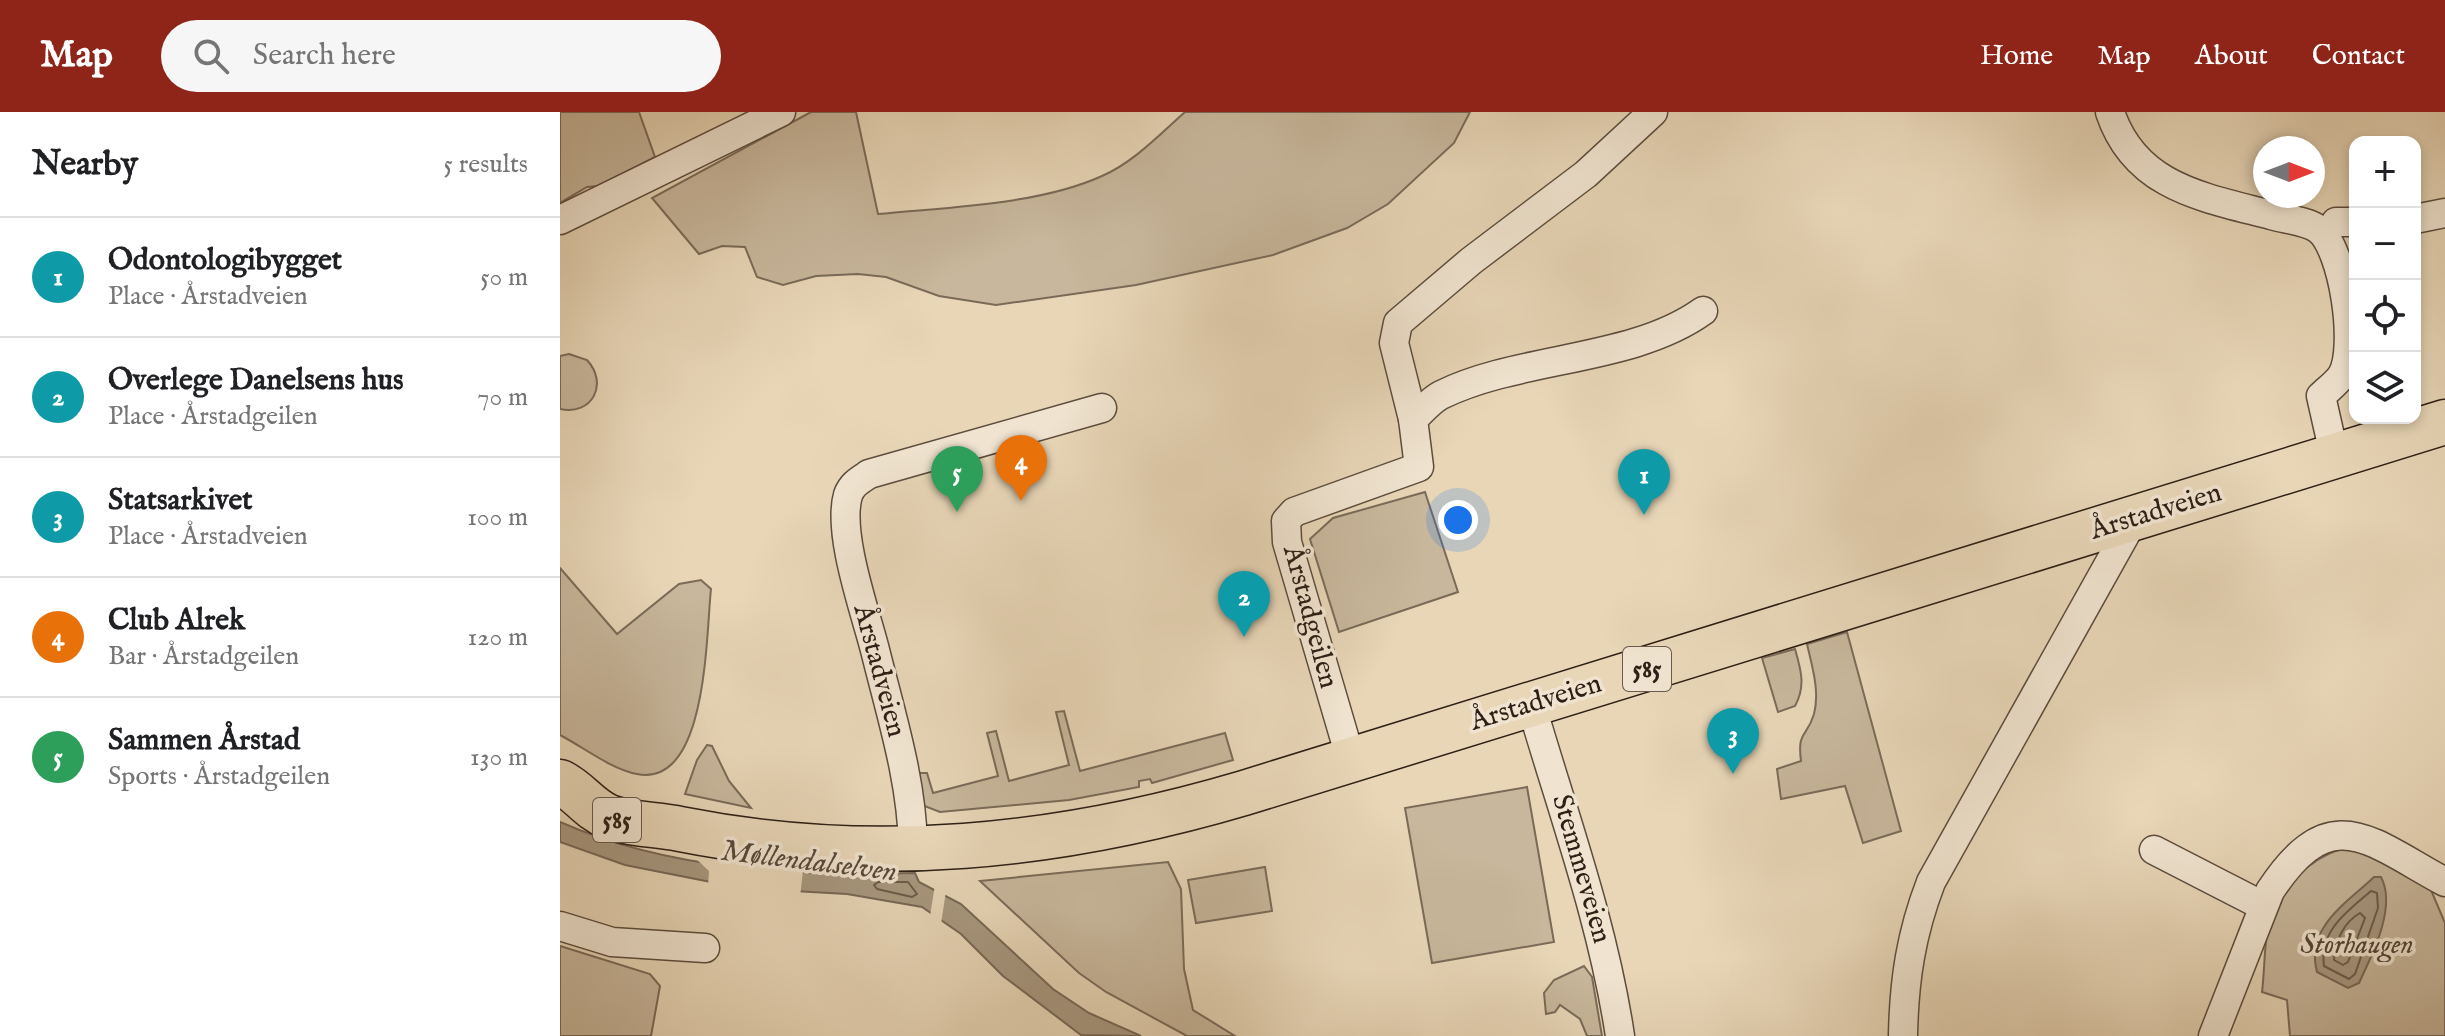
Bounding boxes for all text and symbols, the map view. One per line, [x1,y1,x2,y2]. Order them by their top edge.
search box [161,20,721,92]
text: Map [40,32,113,80]
icon: search [189,34,233,78]
text: Search here [253,37,396,75]
text: Home [1980,39,2053,74]
text: Map [2097,39,2151,74]
text: About [2195,39,2268,74]
text: Contact [2312,39,2405,74]
north arrow [2253,136,2325,208]
map controls [2349,136,2421,424]
button: + [2349,136,2421,208]
text: Nearby [32,143,138,186]
text: 5 results [444,148,528,181]
button: − [2349,208,2421,280]
text: Odontologibygget [108,242,342,280]
text: 1 [53,261,63,294]
text: 50 m [480,261,528,294]
text: Place · Årstadveien [108,280,308,313]
button: locate [2349,280,2421,352]
button: layers [2349,352,2421,424]
text: Overlege Danelsens hus [108,362,404,400]
text: 2 [52,381,64,414]
text: 70 m [477,381,528,414]
text: Place · Årstadgeilen [108,400,318,433]
pin: 4 [995,435,1047,501]
pin: 5 [931,446,983,512]
pin: 1 [1618,449,1670,515]
street label: Årstadveien [2085,474,2226,549]
text: Statsarkivet [108,482,252,520]
your location [1438,500,1478,540]
text: 3 [53,501,63,534]
text: 100 m [467,501,528,534]
text: Place · Årstadveien [108,520,308,553]
street label: Årstadgeilen [1274,540,1347,692]
pin: 2 [1218,571,1270,637]
street label: Årstadveien [844,600,914,741]
text: Club Alrek [108,602,245,640]
text: 4 [52,621,64,654]
text: 120 m [468,621,528,654]
text: Bar · Årstadgeilen [108,640,299,673]
road number: 585 [1623,647,1671,691]
street label: Årstadveien [1465,665,1606,740]
pin: 3 [1707,708,1759,774]
text: Sammen Årstad [108,722,300,760]
text: 5 [53,741,63,774]
text: 130 m [470,741,528,774]
text: Sports · Årstadgeilen [108,760,330,793]
street label: Stemmeveien [1543,791,1619,947]
road number: 585 [593,798,641,842]
water label: Møllendalselven [719,832,899,892]
park label: Storhaugen [2300,928,2414,963]

